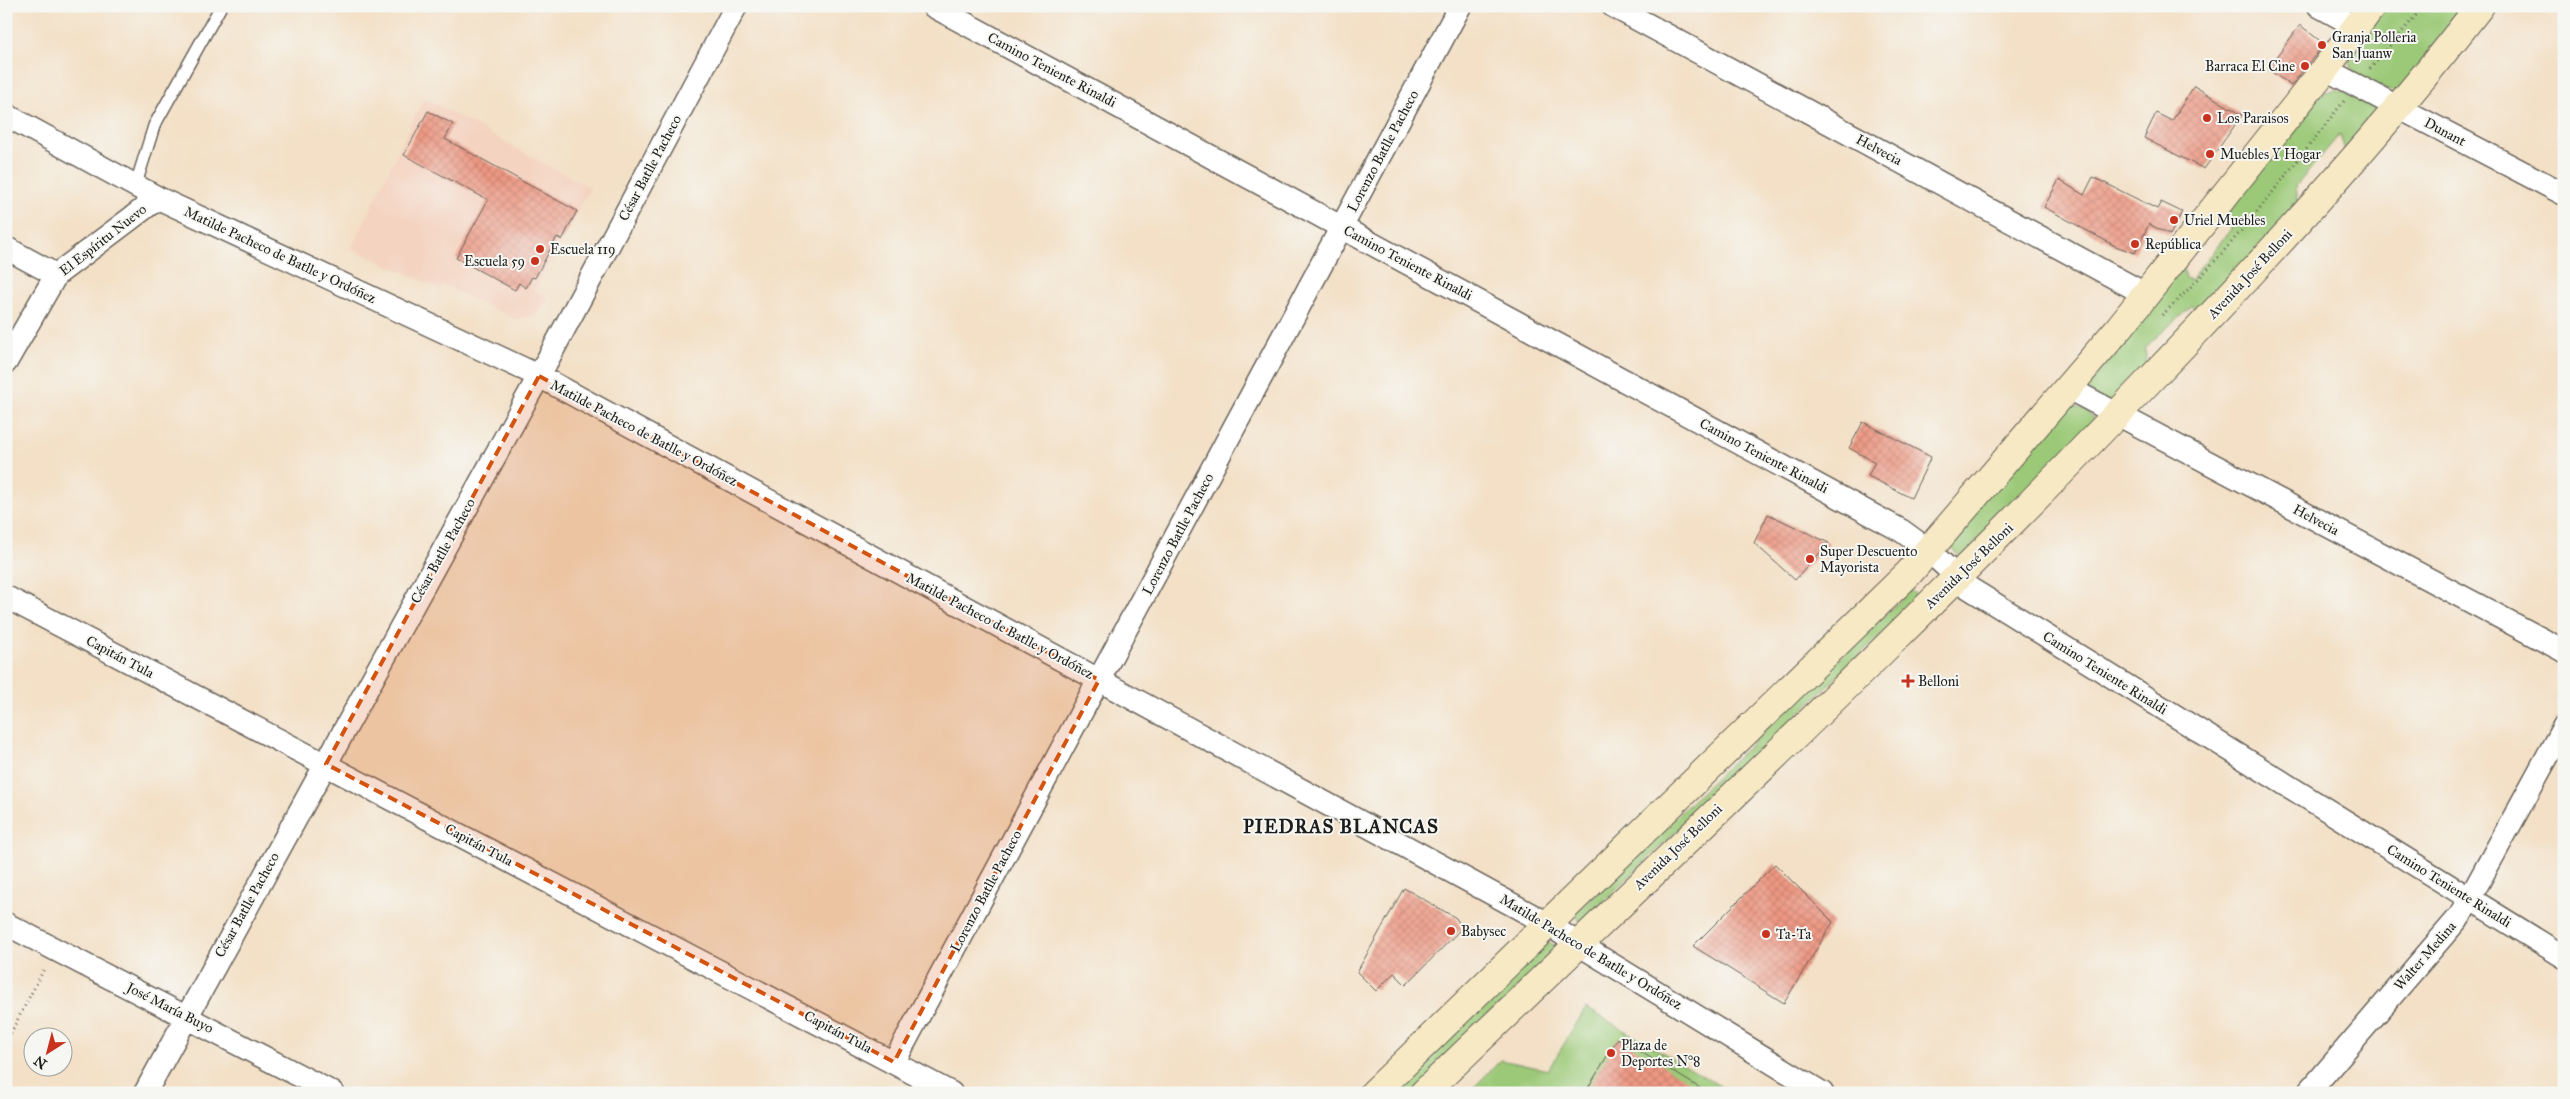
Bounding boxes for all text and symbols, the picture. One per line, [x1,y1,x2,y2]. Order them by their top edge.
street label: Camino Teniente Rinaldi [985,29,1119,111]
place label: Granja Polleria San Juanw [2332,29,2417,63]
marker: Granja Polleria San Juanw [2316,39,2328,51]
place label: Barraca El Cine [2205,58,2295,75]
marker: Barraca El Cine [2299,60,2311,72]
street label: Lorenzo Batlle Pacheco [1344,87,1422,215]
place label: Los Paraisos [2217,110,2289,127]
street label: César Batlle Pacheco [615,112,685,224]
marker: Los Paraisos [2201,112,2213,124]
street label: Dunant [2421,114,2469,150]
street label: Helvecia [1853,131,1905,169]
place label: Muebles Y Hogar [2220,146,2321,163]
marker: Muebles Y Hogar [2204,148,2216,160]
street label: El Espíritu Nuevo [56,201,150,279]
street label: Matilde Pacheco de Batlle y Ordóñez [181,203,379,307]
place label: Uriel Muebles [2184,212,2265,229]
marker: Uriel Muebles [2168,214,2180,226]
street label: Camino Teniente Rinaldi [1341,222,1475,304]
street label: Avenida José Belloni [2203,226,2297,324]
place label: República [2145,236,2201,253]
marker: República [2129,238,2141,250]
place label: Escuela 119 [550,241,616,258]
marker: Escuela 119 [534,243,546,255]
place label: Escuela 59 [464,253,525,270]
marker: Escuela 59 [529,255,541,267]
street label: Matilde Pacheco de Batlle y Ordóñez [547,376,741,490]
street label: Camino Teniente Rinaldi [1697,415,1831,497]
street label: Lorenzo Batlle Pacheco [1139,470,1217,598]
street label: César Batlle Pacheco [407,496,479,606]
street label: Helvecia [2290,501,2342,539]
street label: Avenida José Belloni [1921,519,2018,614]
place label: Super Descuento Mayorista [1820,543,1917,576]
marker: Super Descuento Mayorista [1804,553,1816,565]
street label: Matilde Pacheco de Batlle y Ordóñez [903,569,1097,683]
street label: Camino Teniente Rinaldi [2040,628,2170,718]
street label: Capitán Tula [83,632,157,682]
place label: Belloni [1918,673,1959,690]
marker: Belloni [1902,675,1914,687]
street label: Avenida José Belloni [1630,800,1727,895]
district label: PIEDRAS BLANCAS [1243,815,1439,838]
street label: Capitán Tula [442,820,516,870]
street label: Lorenzo Batlle Pacheco [947,827,1025,955]
street label: Camino Teniente Rinaldi [2384,841,2514,931]
street label: César Batlle Pacheco [211,850,283,960]
street label: Matilde Pacheco de Batlle y Ordóñez [1497,891,1686,1014]
street label: Walter Medina [2390,918,2460,994]
place label: Babysec [1461,923,1506,940]
marker: Babysec [1445,925,1457,937]
place label: Ta-Ta [1776,926,1811,943]
marker: Ta-Ta [1760,928,1772,940]
street label: José María Buyo [122,978,216,1038]
street label: Capitán Tula [801,1007,875,1057]
north arrow [22,1026,72,1076]
place label: Plaza de Deportes N°8 [1621,1037,1701,1070]
marker: Plaza de Deportes N°8 [1605,1047,1617,1059]
text: N [31,1052,50,1072]

